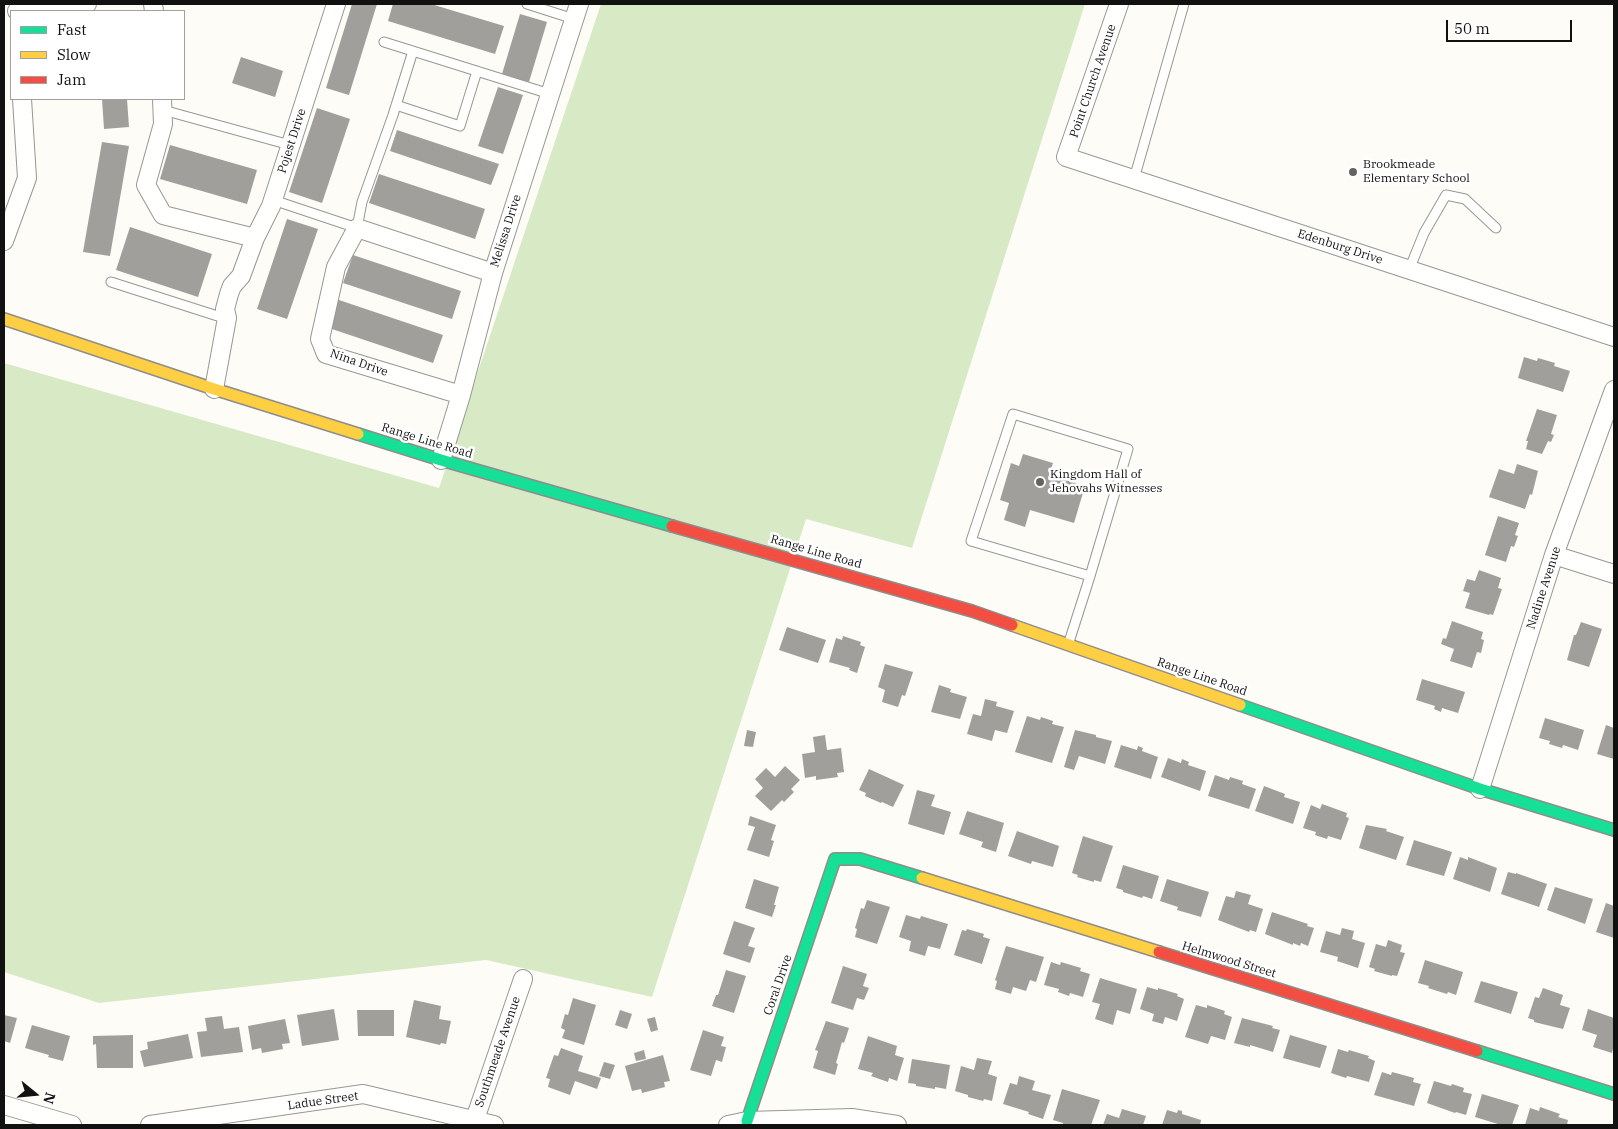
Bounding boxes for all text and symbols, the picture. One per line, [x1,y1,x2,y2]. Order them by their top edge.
legend [10,10,185,100]
scale bar [1448,10,1574,42]
text: 50 m [1454,19,1490,38]
text: Fast [57,20,87,39]
street label: Point Church Avenue [1067,22,1119,140]
text: Slow [57,45,90,64]
text: Jam [57,70,86,89]
street label: Pojest Drive [275,107,309,175]
place label: Brookmeade Elementary School [1363,158,1470,186]
marker: Brookmeade Elementary School [1347,166,1359,178]
street label: Melissa Drive [487,193,525,269]
street label: Edenburg Drive [1296,226,1384,268]
street label: Nina Drive [328,346,390,380]
street label: Range Line Road [380,420,474,462]
place label: Kingdom Hall of Jehovahs Witnesses [1050,468,1162,496]
marker: Kingdom Hall of Jehovahs Witnesses [1034,476,1046,488]
street label: Range Line Road [769,532,863,572]
street label: Nadine Avenue [1524,545,1564,631]
street label: Range Line Road [1155,655,1249,699]
street label: Helmwood Street [1180,939,1278,981]
street label: Coral Drive [761,953,795,1017]
street label: Southmeade Avenue [472,995,524,1109]
north arrow [10,1069,60,1119]
street label: Ladue Street [287,1089,359,1113]
text: N [39,1090,60,1106]

